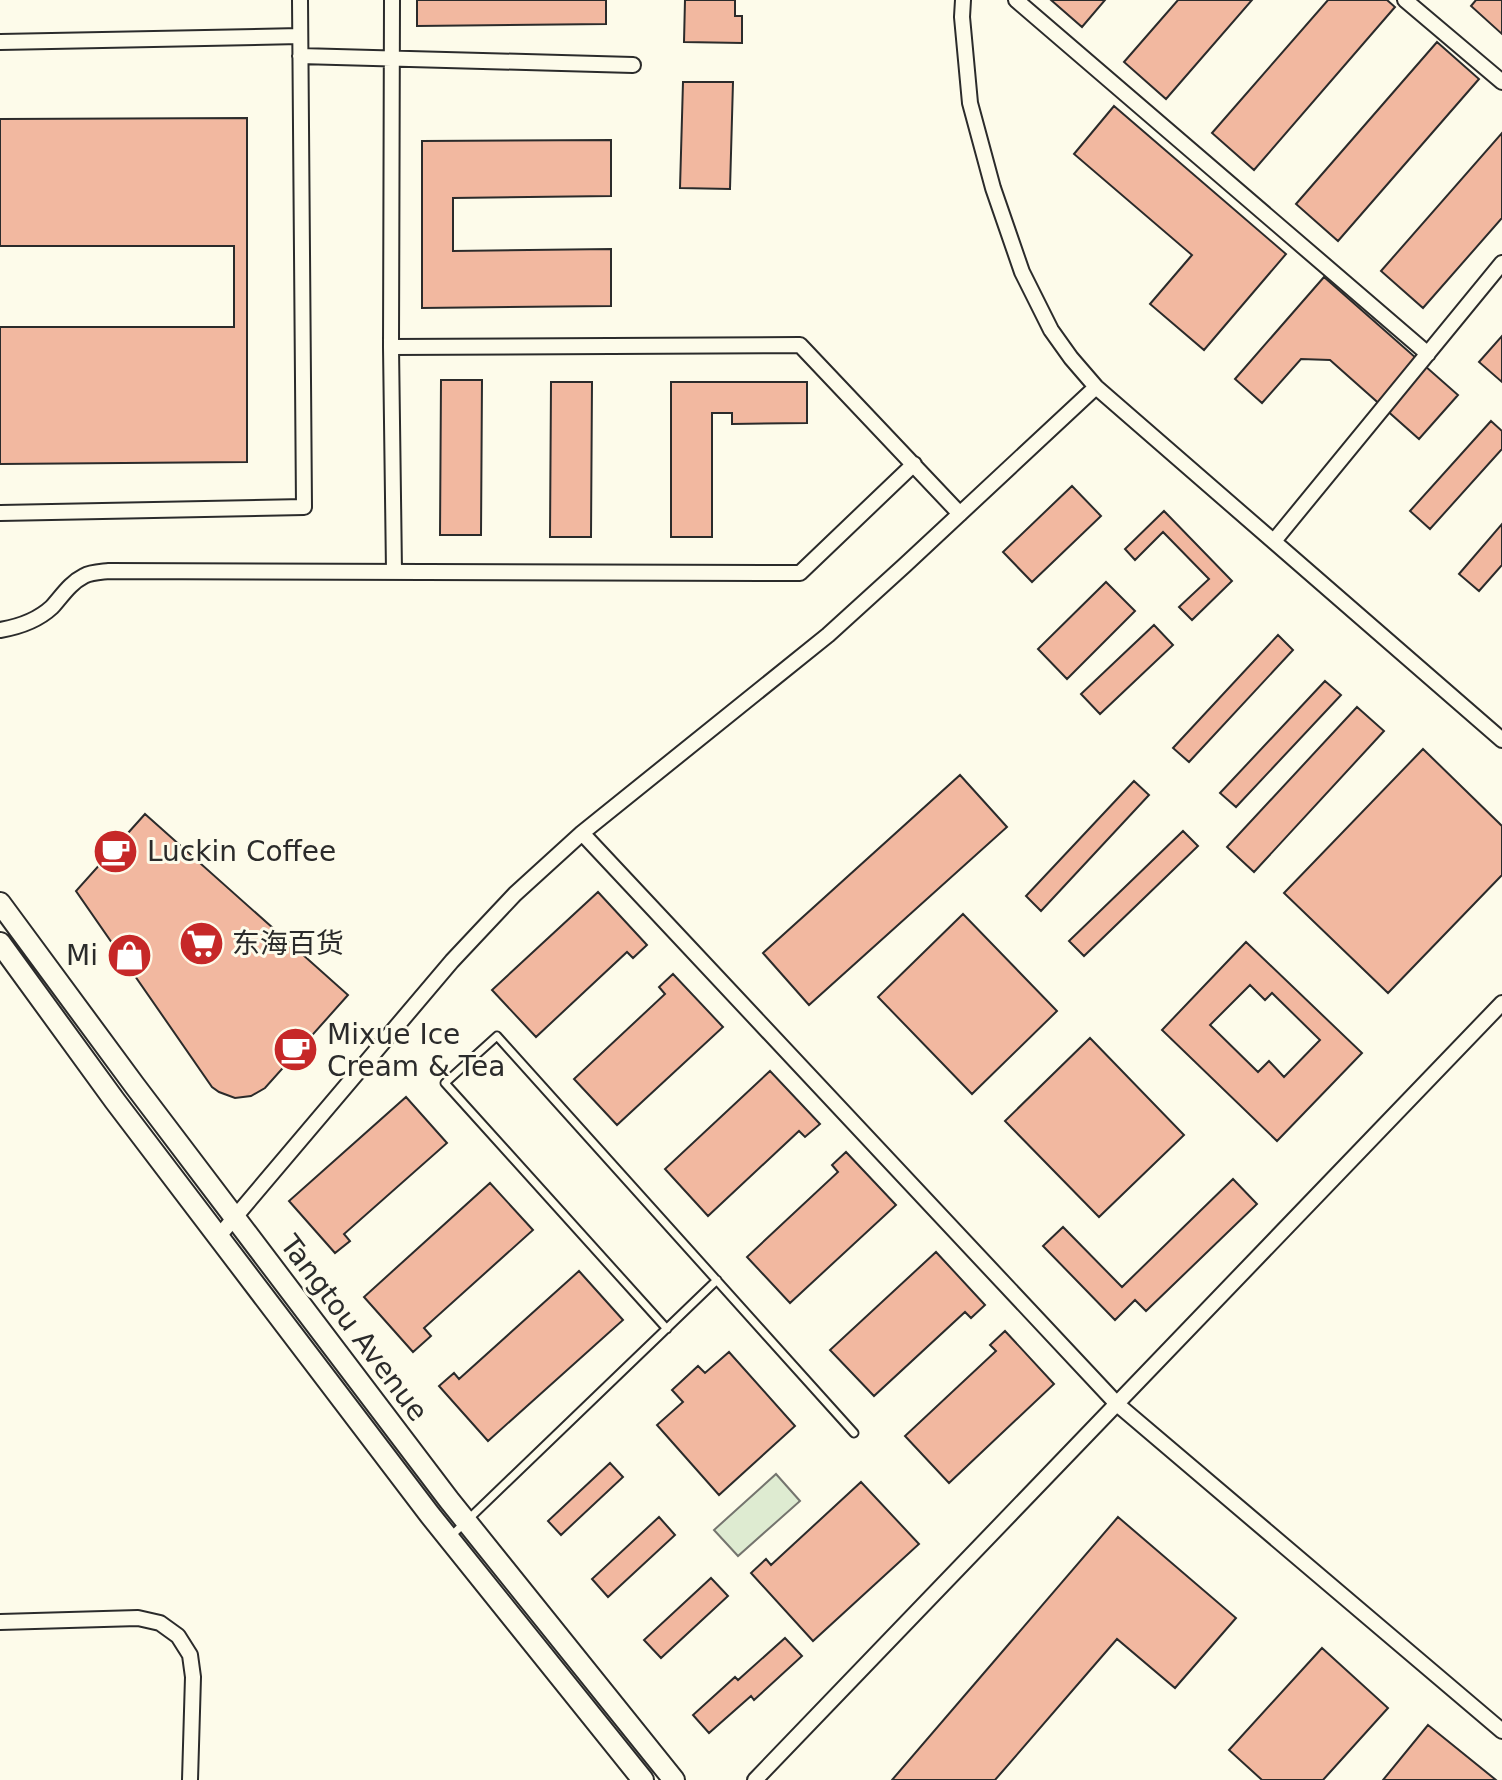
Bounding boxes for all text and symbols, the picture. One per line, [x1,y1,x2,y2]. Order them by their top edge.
cafe icon: Luckin Coffee [92,827,140,875]
place label: Luckin Coffee [147,835,336,868]
supermarket icon: 东海百货 [177,919,225,967]
place label: 东海百货 [232,927,344,960]
shop icon: Mi [105,931,153,979]
place label: Mi [66,939,98,972]
place label: Mixue Ice Cream & Tea [327,1018,505,1083]
cafe icon: Mixue Ice Cream & Tea [272,1026,320,1074]
street label: Tangtou Avenue [273,1228,435,1427]

